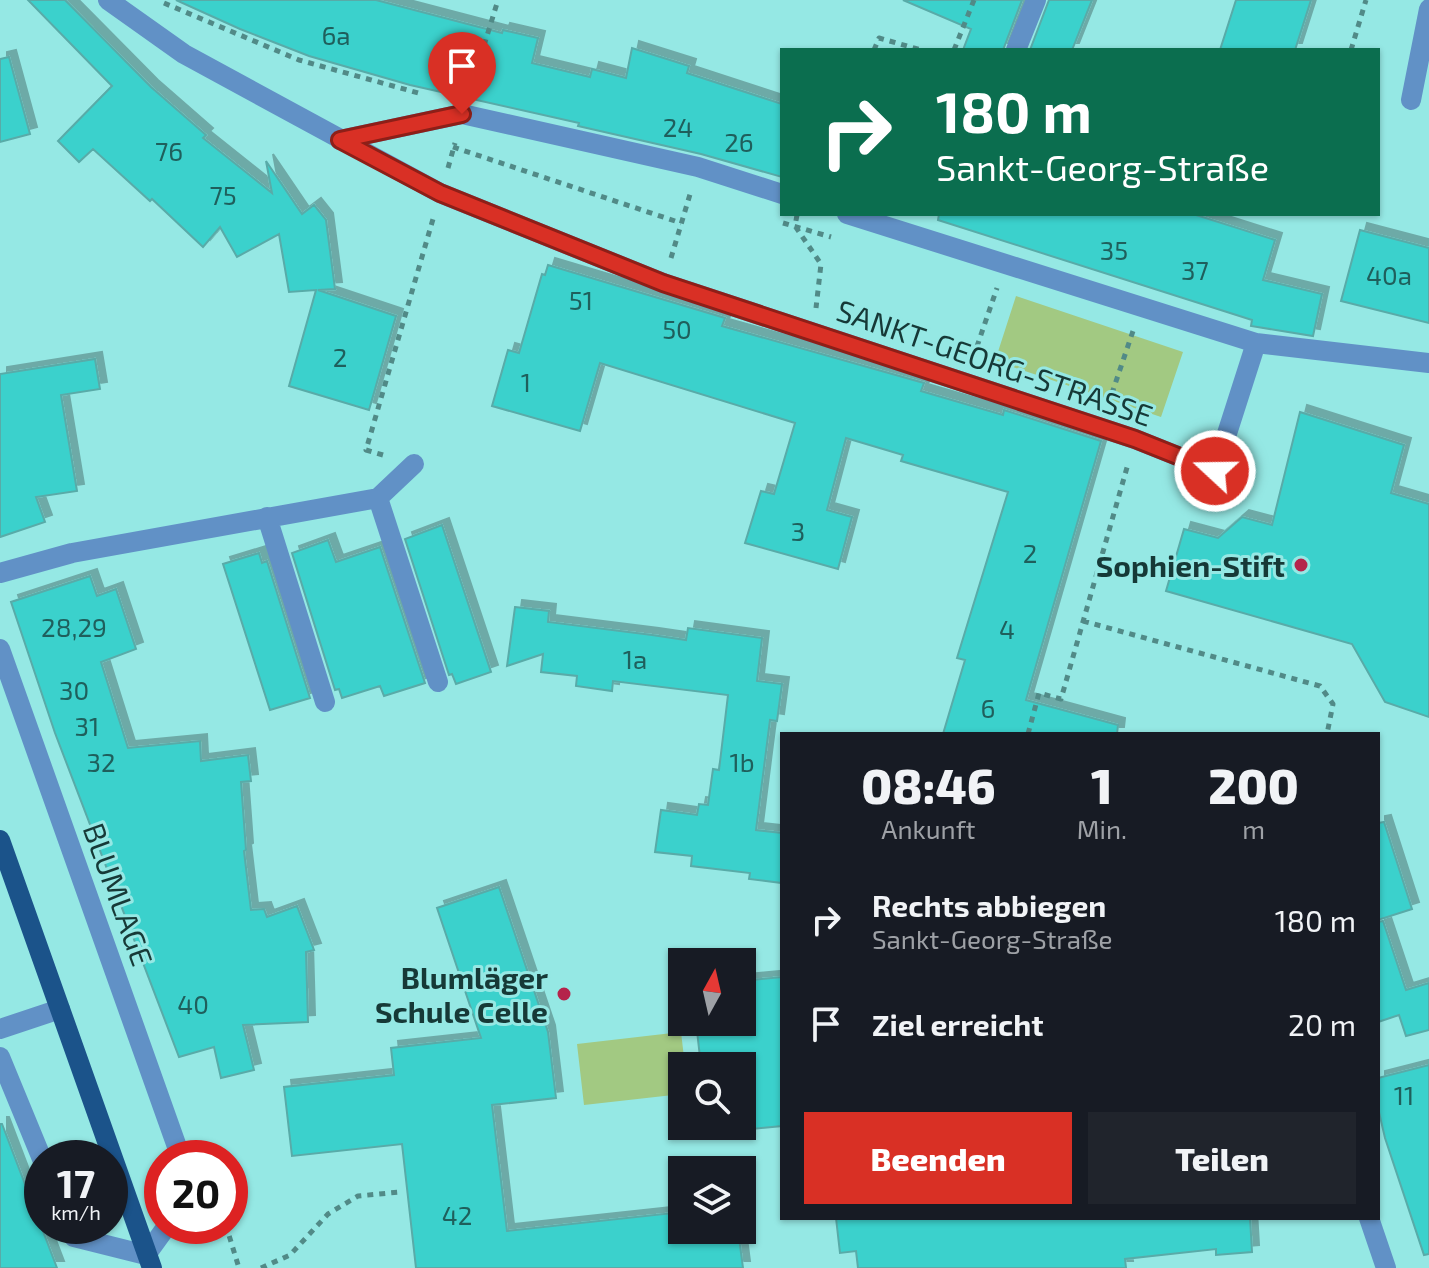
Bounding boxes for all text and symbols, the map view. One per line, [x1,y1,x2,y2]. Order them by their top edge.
house number: 6a [321,19,351,50]
pin [428,32,496,114]
icon: arrive [440,44,484,88]
text: 180 m [936,77,1092,144]
icon: right [804,80,908,184]
house number: 24 [663,111,693,142]
house number: 26 [724,126,754,157]
house number: 76 [155,135,183,166]
text: Sankt-Georg-Straße [936,145,1269,188]
house number: 75 [209,179,237,210]
house number: 35 [1100,234,1128,265]
house number: 37 [1181,254,1209,285]
house number: 40a [1366,259,1412,290]
house number: 51 [569,284,593,315]
street label: SANKT-GEORG-STRASSE [832,291,1158,433]
house number: 50 [662,313,692,344]
house number: 2 [333,341,347,372]
house number: 1 [521,366,531,397]
position arrow [1173,429,1257,513]
house number: 3 [791,515,805,546]
house number: 2 [1023,537,1037,568]
place label: Sophien-Stift [1096,547,1285,583]
marker: Sophien-Stift [1292,556,1310,574]
house number: 28,29 [41,611,107,642]
house number: 4 [999,613,1015,644]
house number: 1a [623,643,647,674]
house number: 30 [59,674,89,705]
house number: 6 [981,692,995,723]
house number: 31 [75,710,99,741]
house number: 32 [86,746,116,777]
house number: 1b [729,746,755,777]
text: 08:46 [861,756,995,814]
text: 1 [1091,756,1113,814]
text: 200 [1208,756,1299,814]
text: Ankunft [881,813,975,844]
text: Min. [1077,813,1127,844]
text: m [1242,813,1265,844]
street label: BLUMLAGE [77,818,161,970]
text: Rechts abbiegen [872,887,1106,923]
icon: right [804,898,848,942]
text: 180 m [1275,902,1356,938]
text: Sankt-Georg-Straße [872,923,1113,954]
north arrow [668,948,756,1036]
map controls [668,948,756,1244]
place label: Blumläger Schule Celle [375,959,548,1029]
marker: Blumläger Schule Celle [555,985,573,1003]
house number: 40 [177,988,209,1019]
icon: arrive [804,1002,848,1046]
text: Ziel erreicht [872,1006,1044,1042]
text: 20 m [1288,1006,1356,1042]
button: search [668,1052,756,1140]
house number: 11 [1394,1079,1414,1110]
button: Beenden [804,1112,1072,1204]
button: Teilen [1088,1112,1356,1204]
speed limit sign: 20 [144,1140,248,1244]
button: layers [668,1156,756,1244]
text: 17 [57,1158,95,1206]
house number: 42 [442,1199,472,1230]
text: km/h [51,1200,101,1224]

